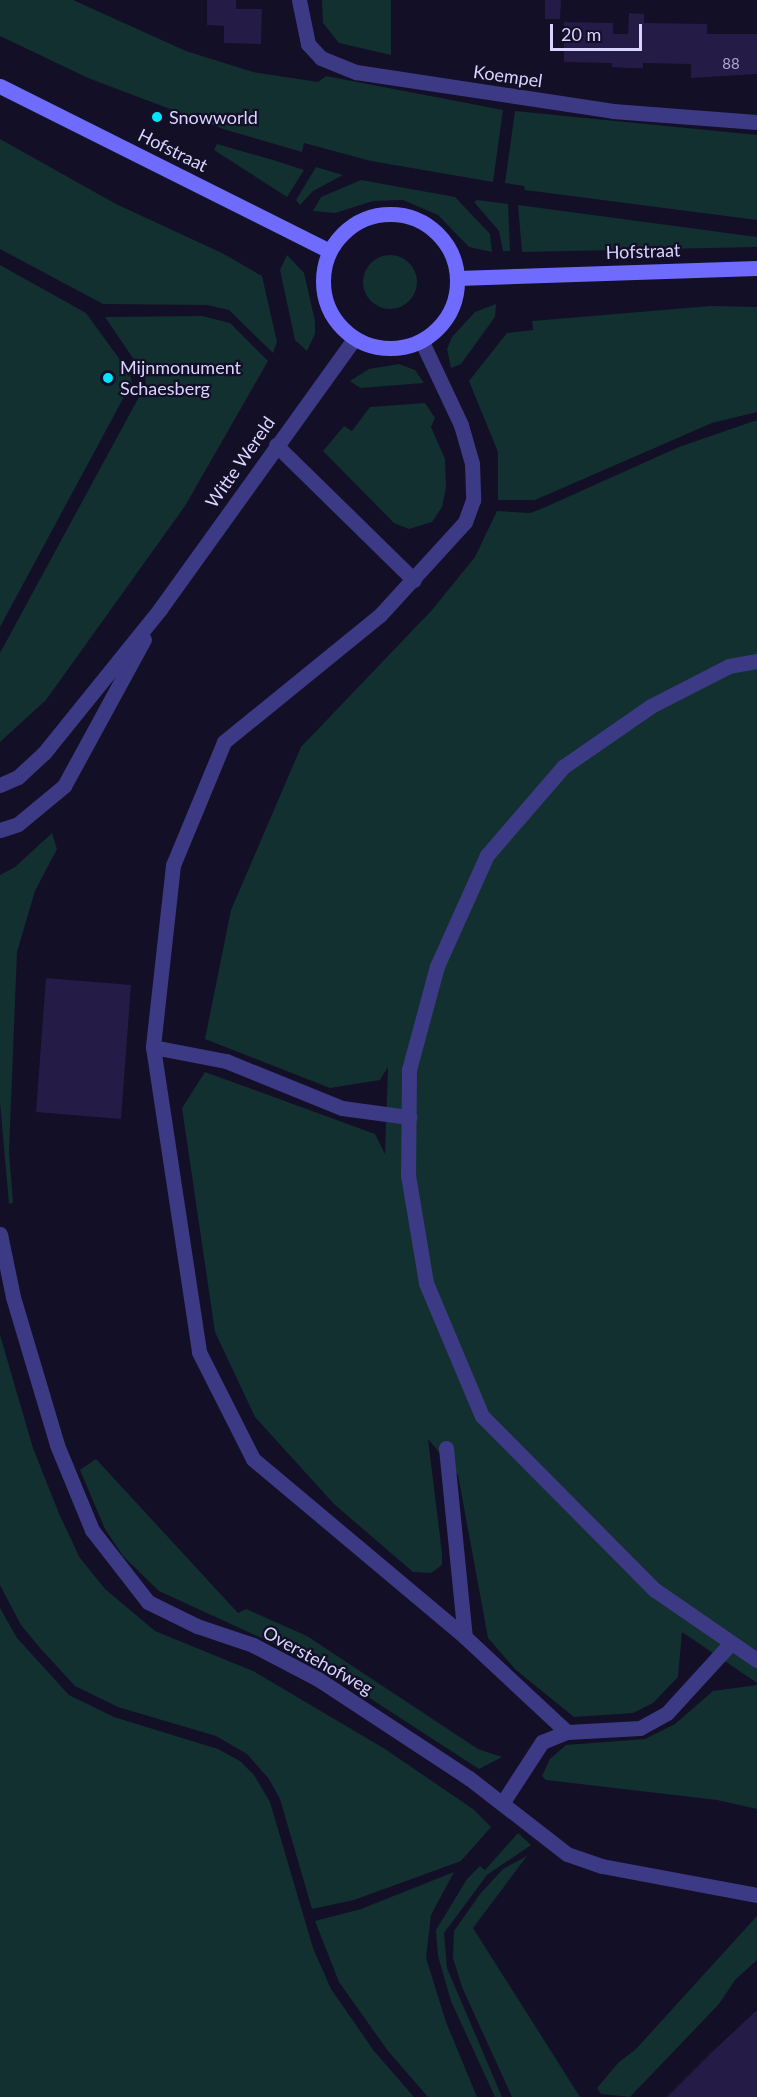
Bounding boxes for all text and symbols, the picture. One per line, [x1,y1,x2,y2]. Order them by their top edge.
scale bar [553,12,644,50]
text: 20 m [561,23,601,45]
house number: 88 [722,55,740,73]
street label: Koempel [472,60,544,92]
place label: Snowworld [169,106,258,128]
marker: Snowworld [150,110,164,124]
street label: Hofstraat [135,124,211,176]
street label: Hofstraat [605,239,681,263]
place label: Mijnmonument Schaesberg [120,357,241,400]
marker: Mijnmonument Schaesberg [101,371,115,385]
street label: Witte Wereld [201,412,279,512]
street label: Overstehofweg [259,1621,377,1699]

